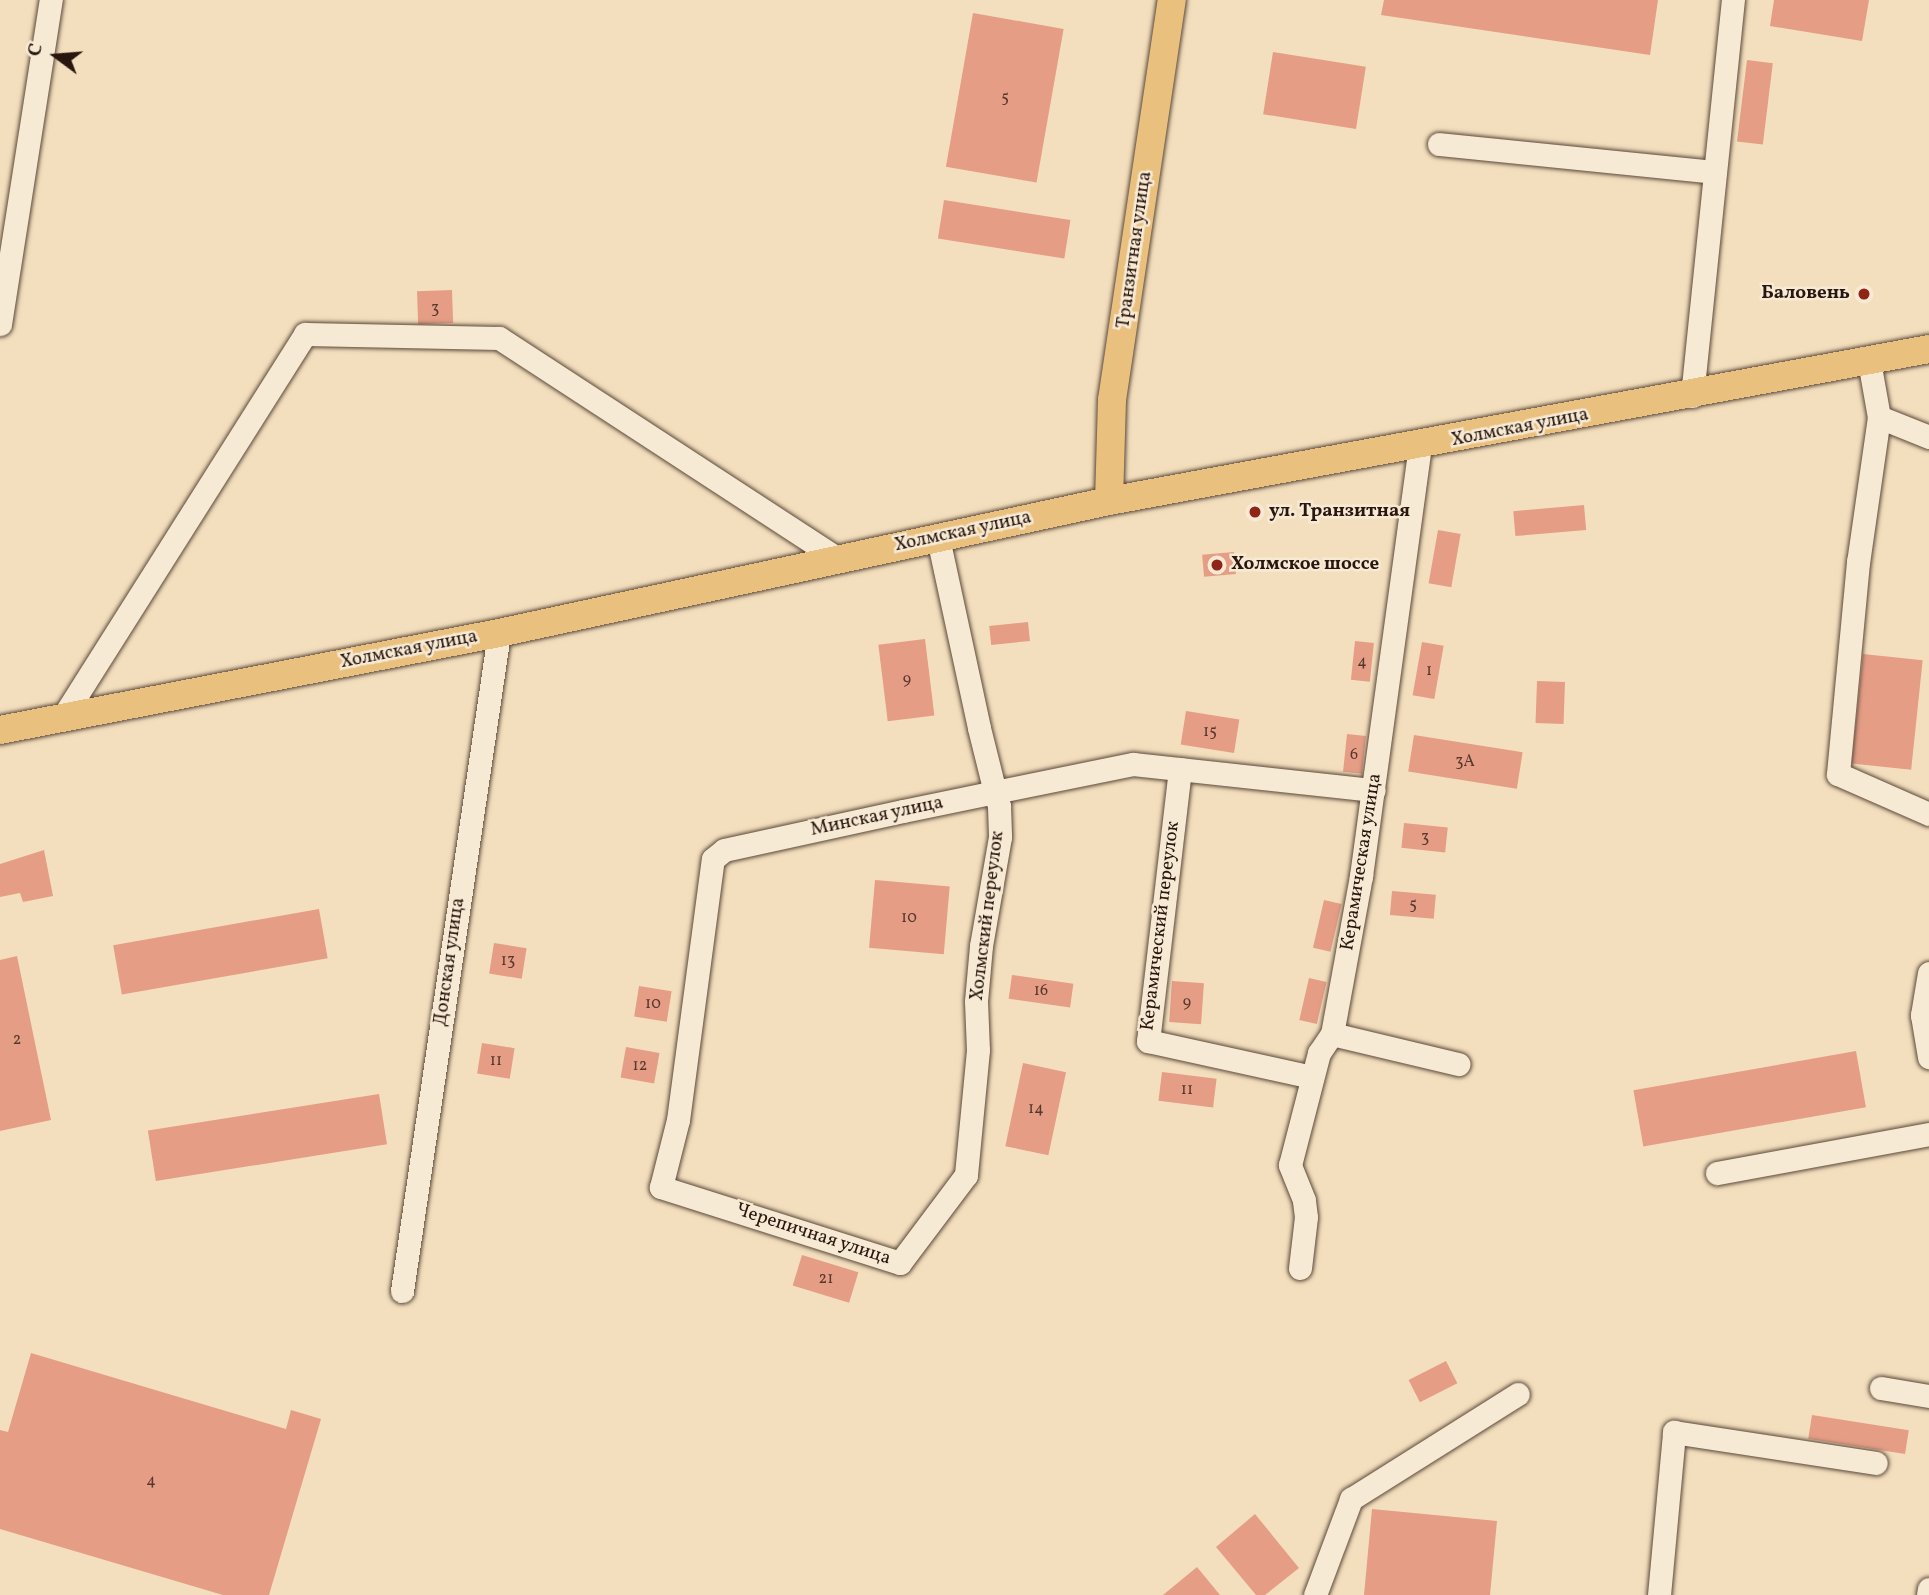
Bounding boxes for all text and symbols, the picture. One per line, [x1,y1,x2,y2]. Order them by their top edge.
north arrow [21,21,91,91]
text: С [22,41,50,60]
house number: 5 [1001,88,1009,108]
street label: Транзитная улица [1113,170,1157,330]
place label: Баловень [1761,283,1850,305]
marker: Баловень [1856,286,1872,302]
house number: 3 [431,299,439,319]
street label: Холмская улица [1449,403,1591,453]
place label: ул. Транзитная [1269,501,1410,523]
marker: ул. Транзитная [1247,504,1263,520]
street label: Холмская улица [892,506,1034,558]
place label: Холмское шоссе [1231,554,1379,576]
marker: Холмское шоссе [1209,557,1225,573]
street label: Холмская улица [338,625,480,675]
house number: 4 [1357,652,1367,672]
house number: 1 [1426,661,1432,681]
house number: 9 [903,670,911,690]
house number: 15 [1203,722,1217,742]
house number: 6 [1350,745,1358,765]
house number: 3А [1455,752,1475,772]
street label: Керамическая улица [1337,771,1387,953]
street label: Минская улица [808,792,946,842]
street label: Керамический переулок [1137,820,1185,1032]
house number: 3 [1421,828,1429,848]
street label: Холмский переулок [966,830,1010,1002]
house number: 5 [1409,895,1417,915]
street label: Донская улица [430,896,470,1028]
house number: 10 [901,908,917,928]
house number: 13 [501,951,515,971]
house number: 16 [1034,981,1048,1001]
house number: 9 [1183,993,1191,1013]
house number: 10 [645,994,661,1014]
house number: 2 [13,1030,21,1050]
house number: 11 [490,1051,502,1071]
house number: 12 [633,1056,647,1076]
house number: 11 [1181,1080,1193,1100]
house number: 14 [1028,1099,1044,1119]
street label: Черепичная улица [732,1199,894,1271]
house number: 21 [819,1269,833,1289]
house number: 4 [146,1471,156,1491]

